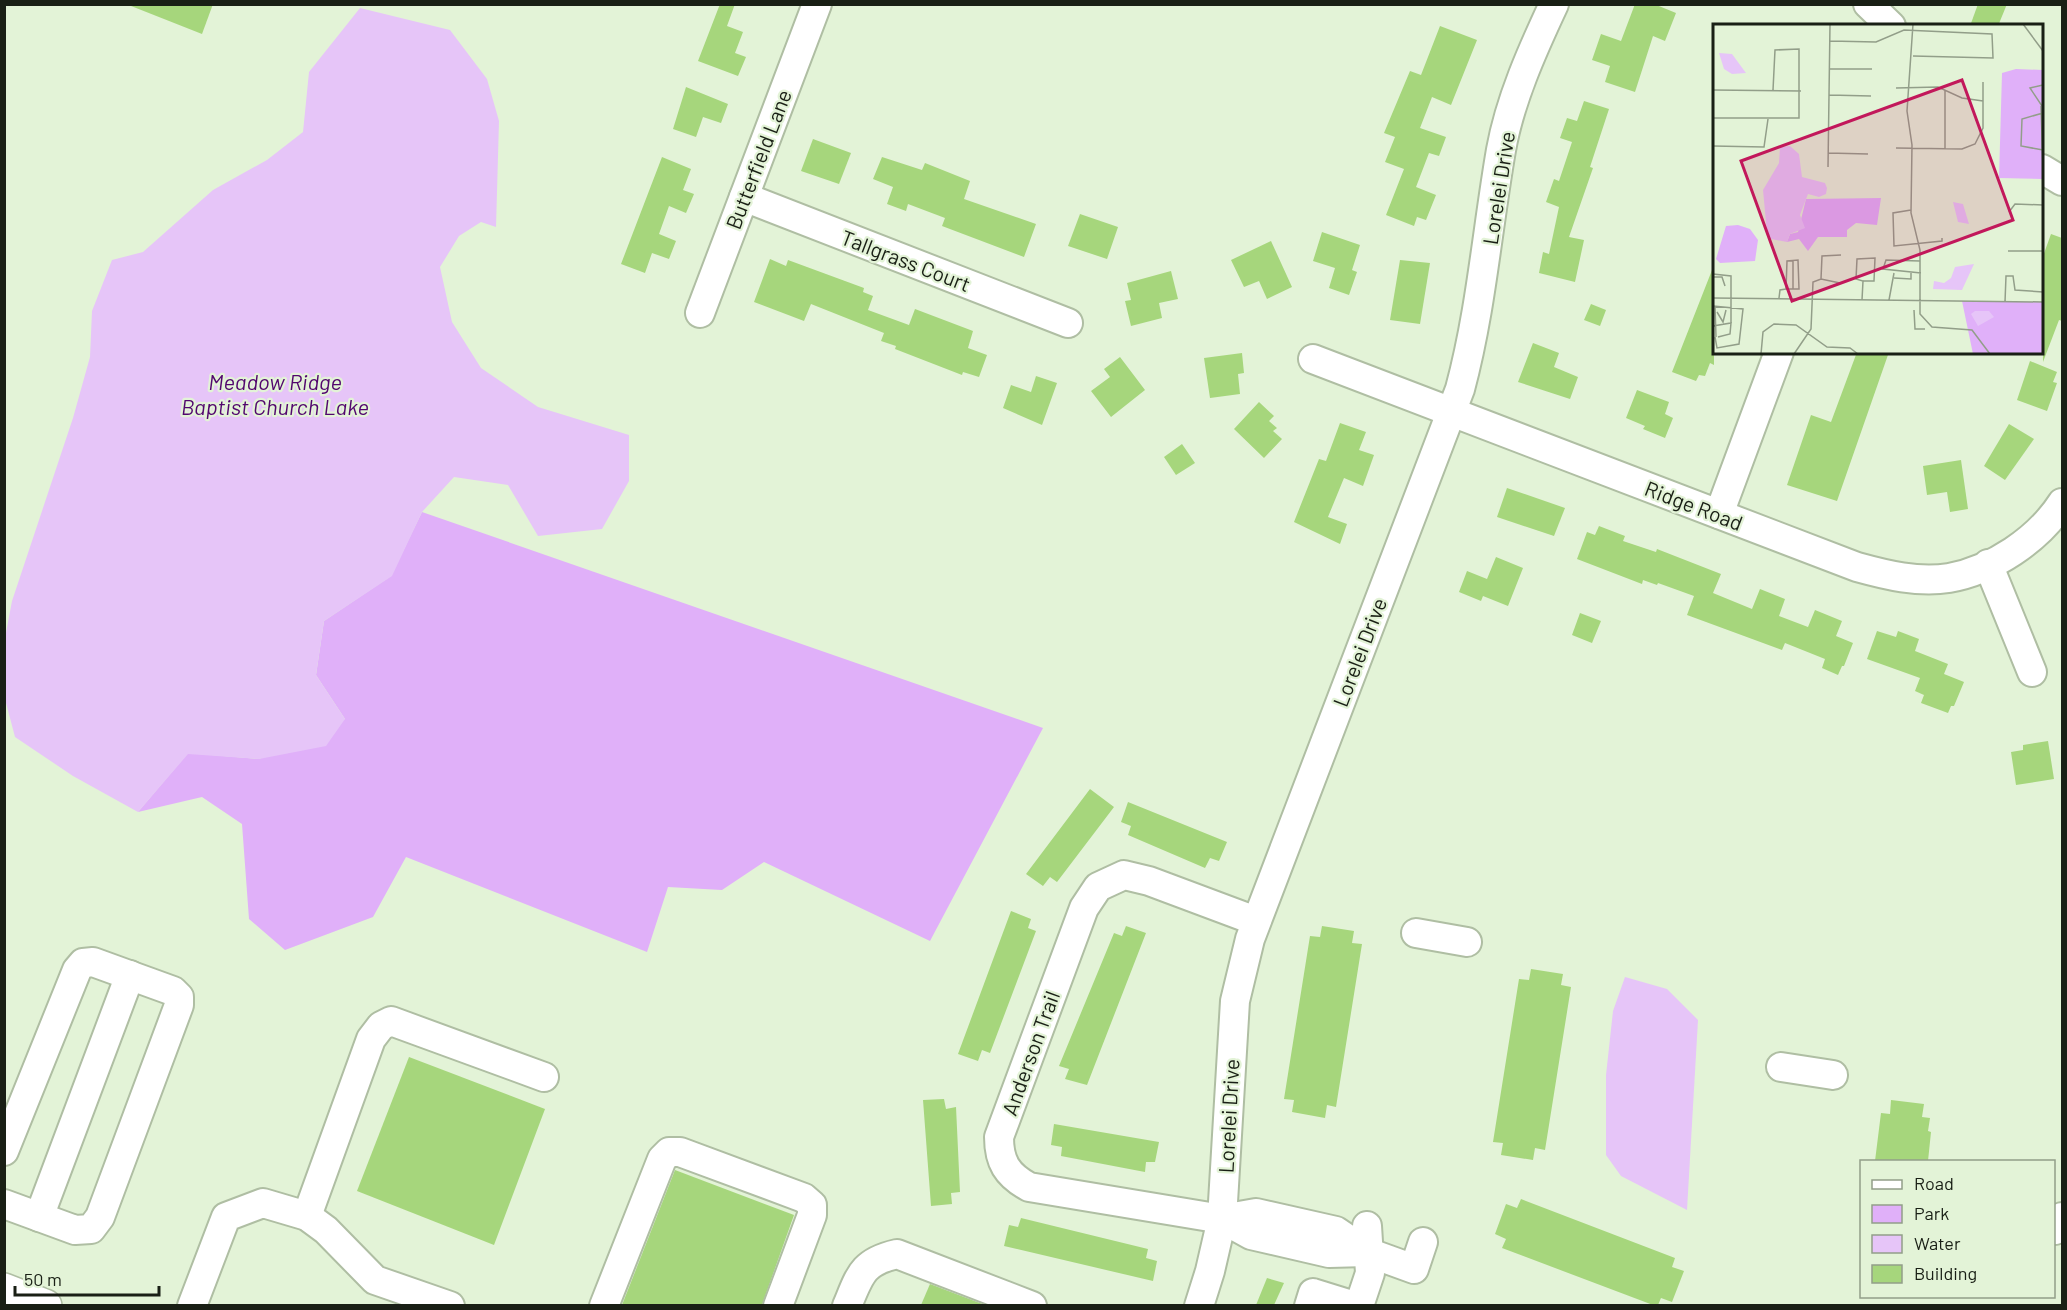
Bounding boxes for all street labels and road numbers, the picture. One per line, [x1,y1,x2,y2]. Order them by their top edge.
street label: Butterfield Lane [720,86,796,232]
street label: Lorelei Drive [1477,130,1519,246]
street label: Tallgrass Court [838,224,974,296]
street label: Ridge Road [1642,475,1746,535]
street label: Lorelei Drive [1327,594,1391,710]
street label: Anderson Trail [996,987,1064,1119]
street label: Lorelei Drive [1213,1058,1243,1174]

